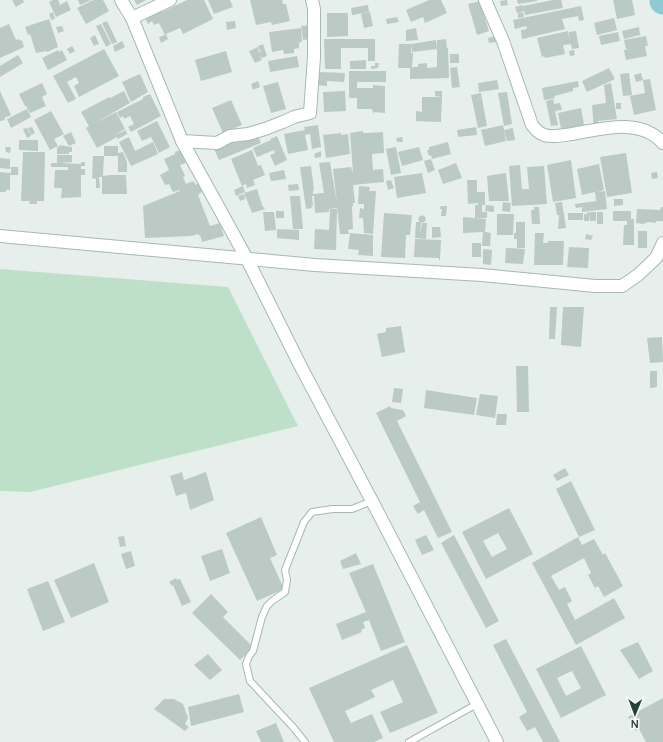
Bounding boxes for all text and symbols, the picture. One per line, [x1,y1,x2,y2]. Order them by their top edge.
north arrow [615,694,655,734]
text: N [631,717,639,732]

